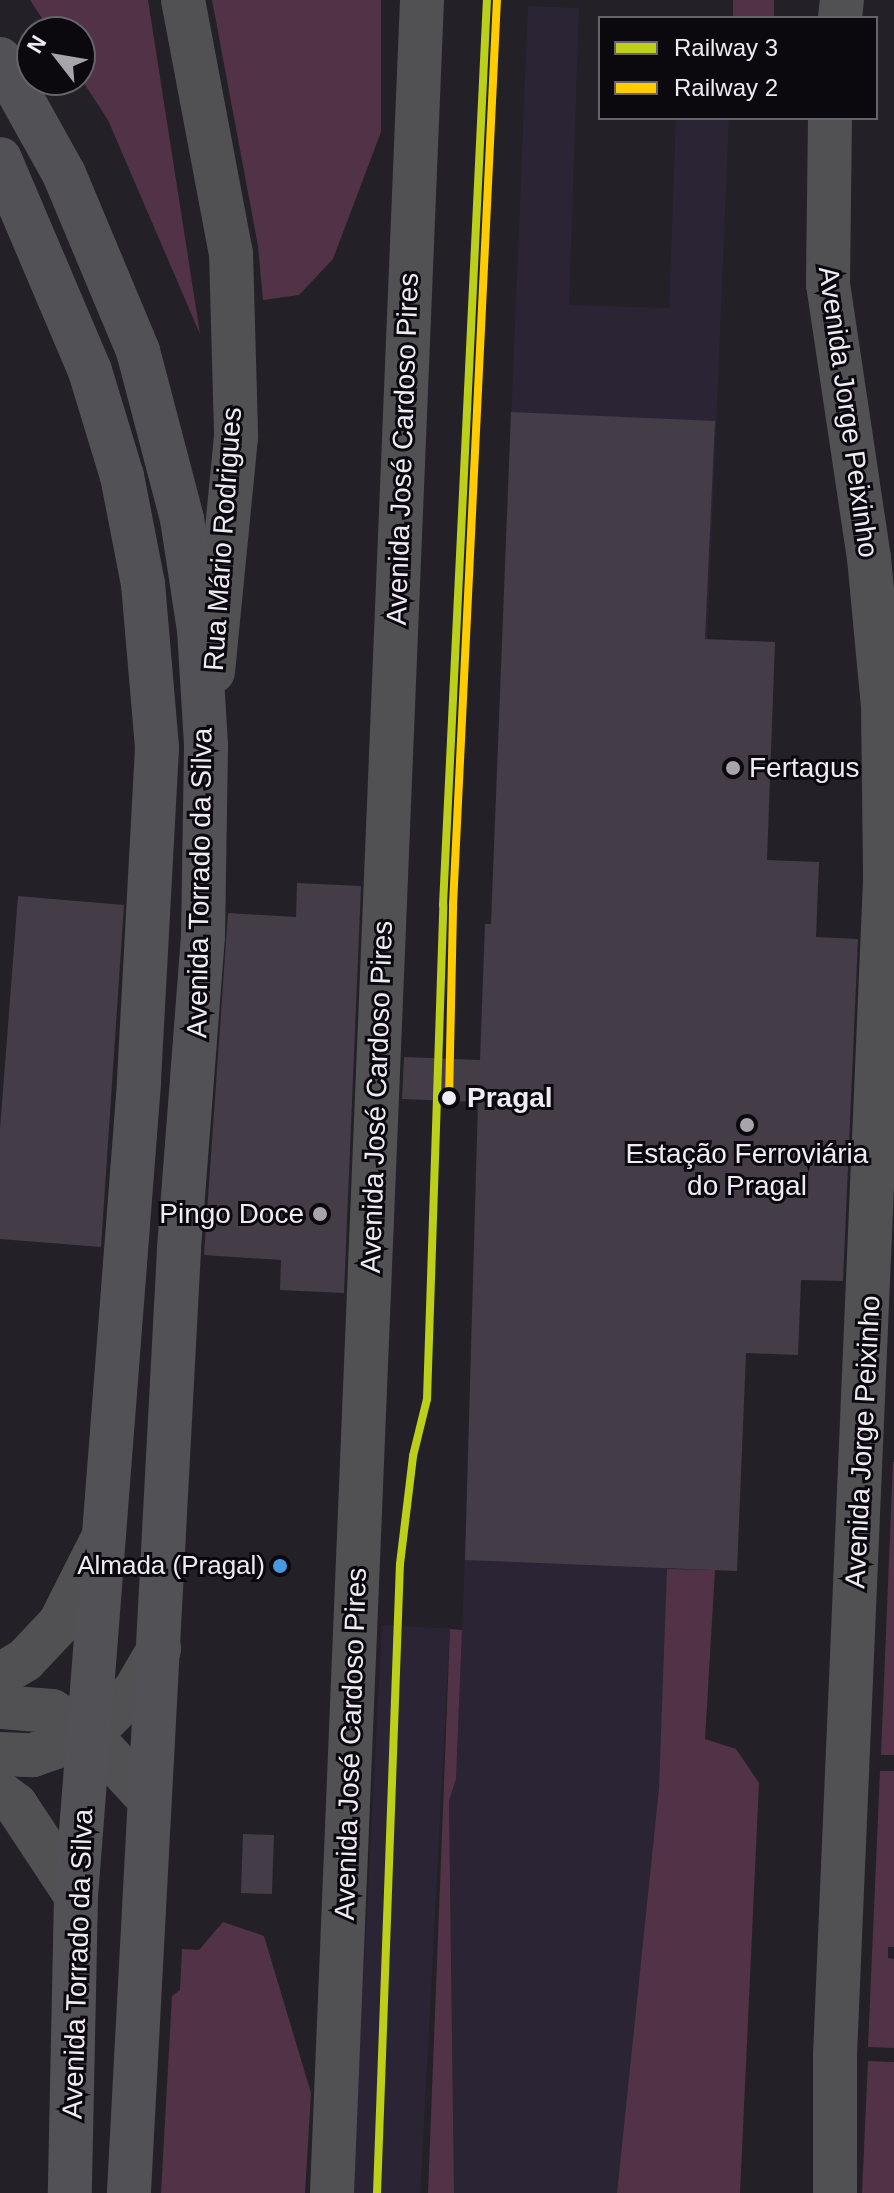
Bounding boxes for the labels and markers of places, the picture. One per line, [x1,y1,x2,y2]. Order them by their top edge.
place label: Fertagus [749,751,859,785]
marker: Fertagus [724,759,742,777]
place label: Pragal [467,1081,553,1115]
marker: Pragal [438,1087,460,1109]
marker: Estação Ferroviária do Pragal [738,1116,756,1134]
place label: Estação Ferroviária do Pragal [626,1137,868,1203]
place label: Pingo Doce [159,1197,304,1231]
marker: Pingo Doce [311,1205,329,1223]
place label: Almada (Pragal) [77,1550,265,1582]
marker: Almada (Pragal) [272,1558,288,1574]

